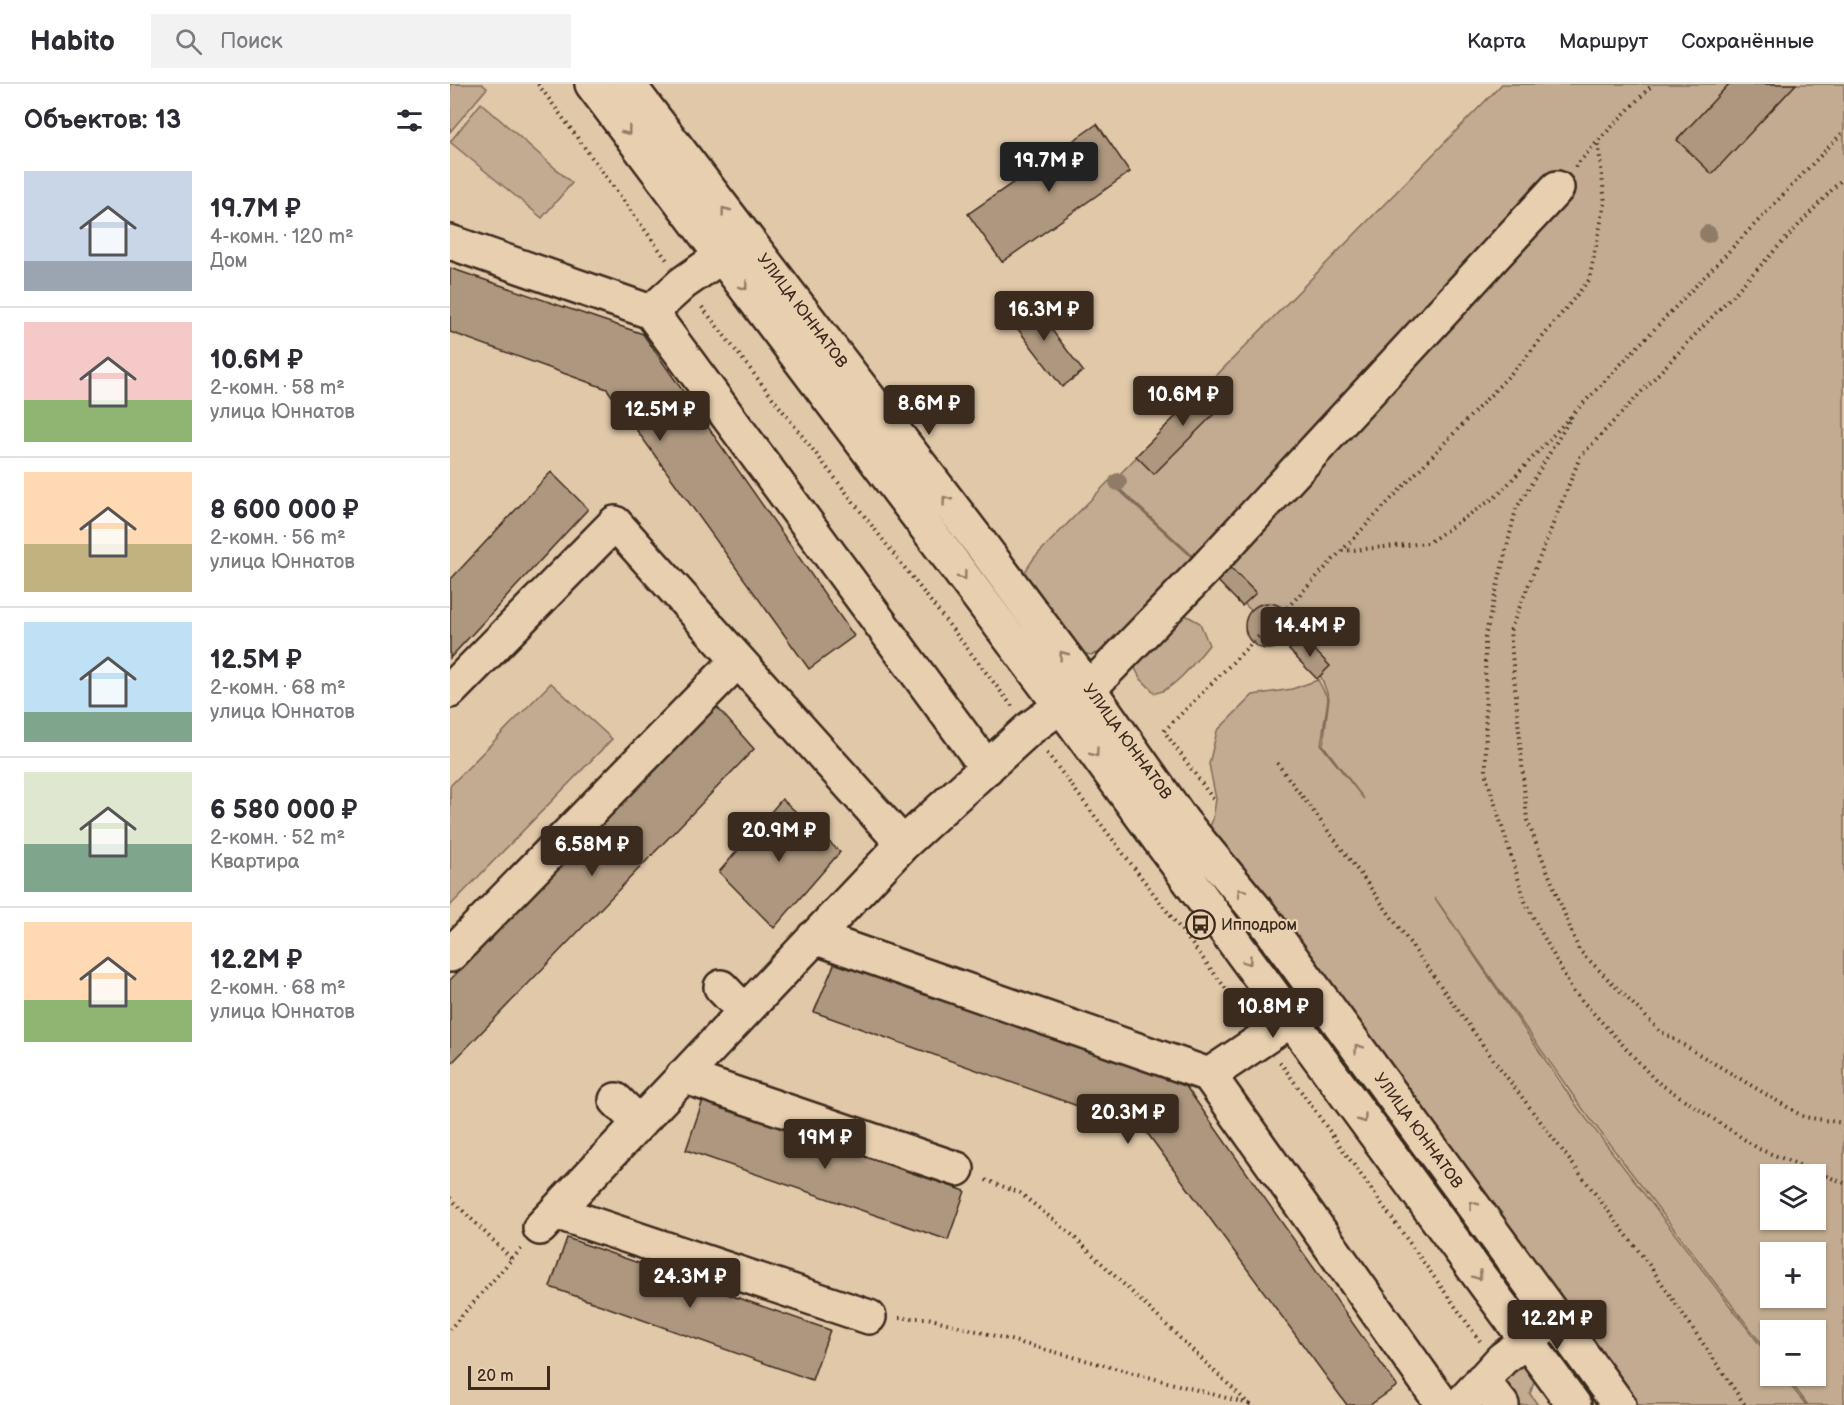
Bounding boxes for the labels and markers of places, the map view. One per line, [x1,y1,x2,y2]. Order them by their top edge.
pin: 19.7M ₽ [994,142,1104,193]
pin: 16.3M ₽ [989,291,1099,342]
pin: 10.6M ₽ [1128,376,1238,427]
pin: 8.6M ₽ [880,385,978,436]
pin: 12.5M ₽ [605,391,715,442]
pin: 14.4M ₽ [1255,607,1365,658]
pin: 20.9M ₽ [724,812,834,863]
pin: 6.58M ₽ [537,826,647,877]
bus stop icon: Ипподром [1184,909,1216,941]
place label: Ипподром [1221,916,1297,935]
pin: 10.8M ₽ [1218,988,1328,1039]
pin: 20.3M ₽ [1073,1094,1183,1145]
pin: 19M ₽ [783,1119,867,1170]
pin: 24.3M ₽ [635,1258,745,1309]
pin: 12.2M ₽ [1502,1300,1612,1351]

